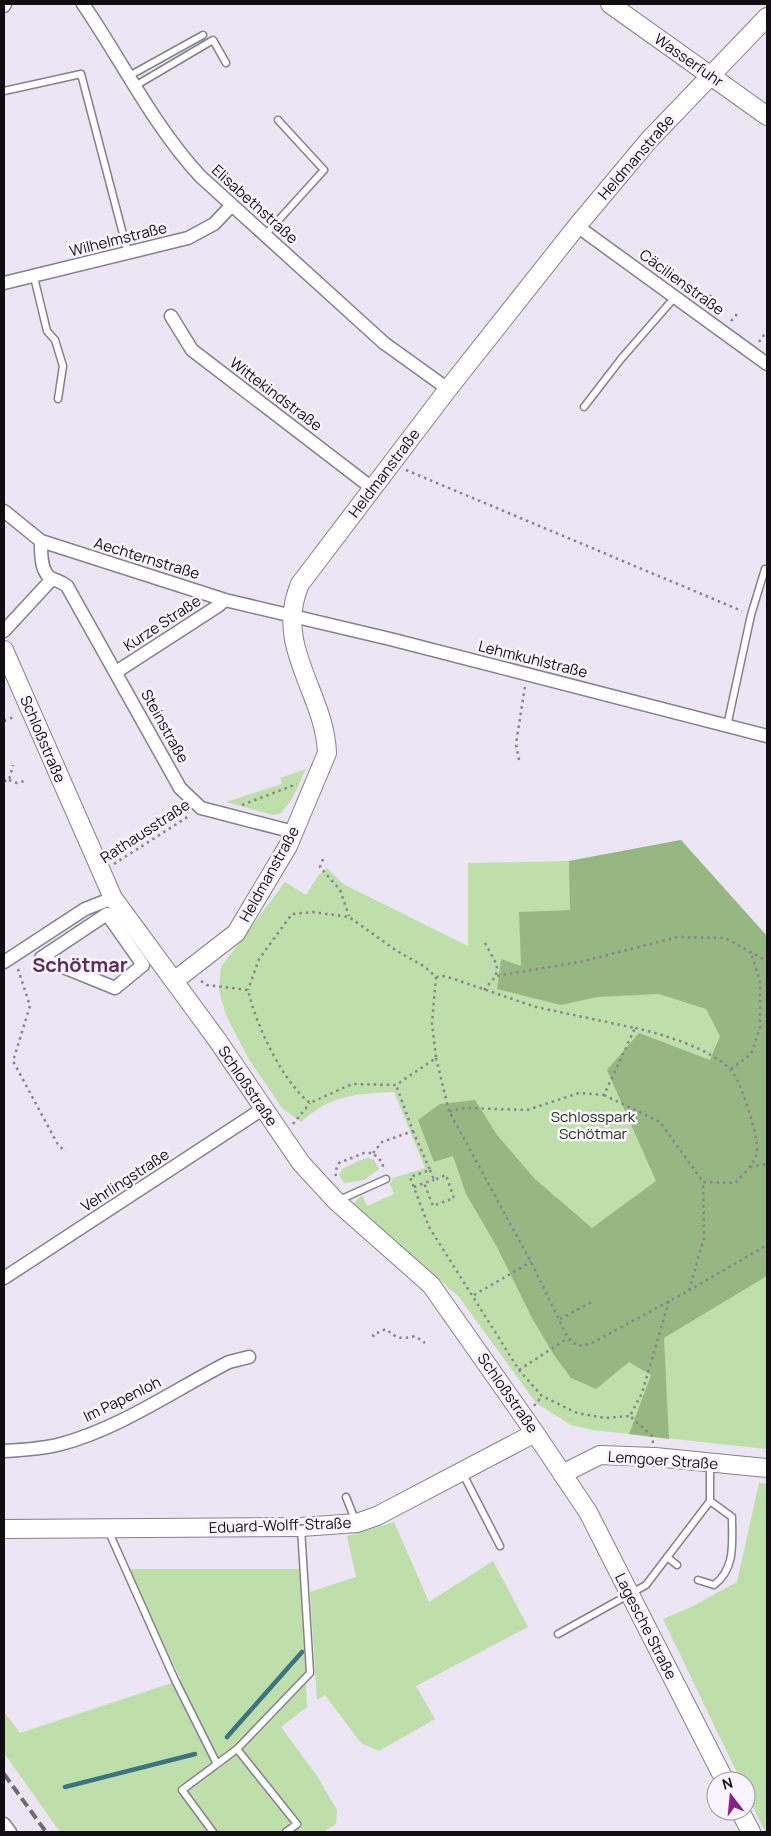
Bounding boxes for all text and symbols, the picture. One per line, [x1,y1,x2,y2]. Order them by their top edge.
street label: Wasserfuhr [650,28,728,92]
street label: Heldmanstraße [593,110,679,204]
street label: Elisabethstraße [207,160,303,249]
street label: Wilhelmstraße [67,217,169,261]
street label: Cäcilienstraße [635,244,729,320]
street label: Wittekindstraße [225,352,327,436]
street label: Heldmanstraße [344,424,425,522]
street label: Aechternstraße [92,532,203,584]
street label: Kurze Straße [119,590,205,656]
street label: Lehmkuhlstraße [476,635,590,683]
street label: Steinstraße [136,685,194,767]
street label: Schloßstraße [15,692,71,786]
street label: Rathausstraße [96,794,194,868]
street label: Heldmanstraße [234,822,304,926]
district label: Schötmar [32,951,128,978]
street label: Schloßstraße [213,1042,283,1131]
park label: Schlosspark Schötmar [551,1106,636,1144]
street label: Vehrlingstraße [77,1144,173,1216]
street label: Schloßstraße [473,1349,543,1437]
street label: Im Papenloh [80,1371,164,1427]
street label: Lemgoer Straße [607,1446,719,1474]
street label: Eduard-Wolff-Straße [208,1512,352,1538]
street label: Lagesche Straße [610,1569,682,1683]
north arrow [706,1771,756,1821]
text: N [720,1773,735,1794]

